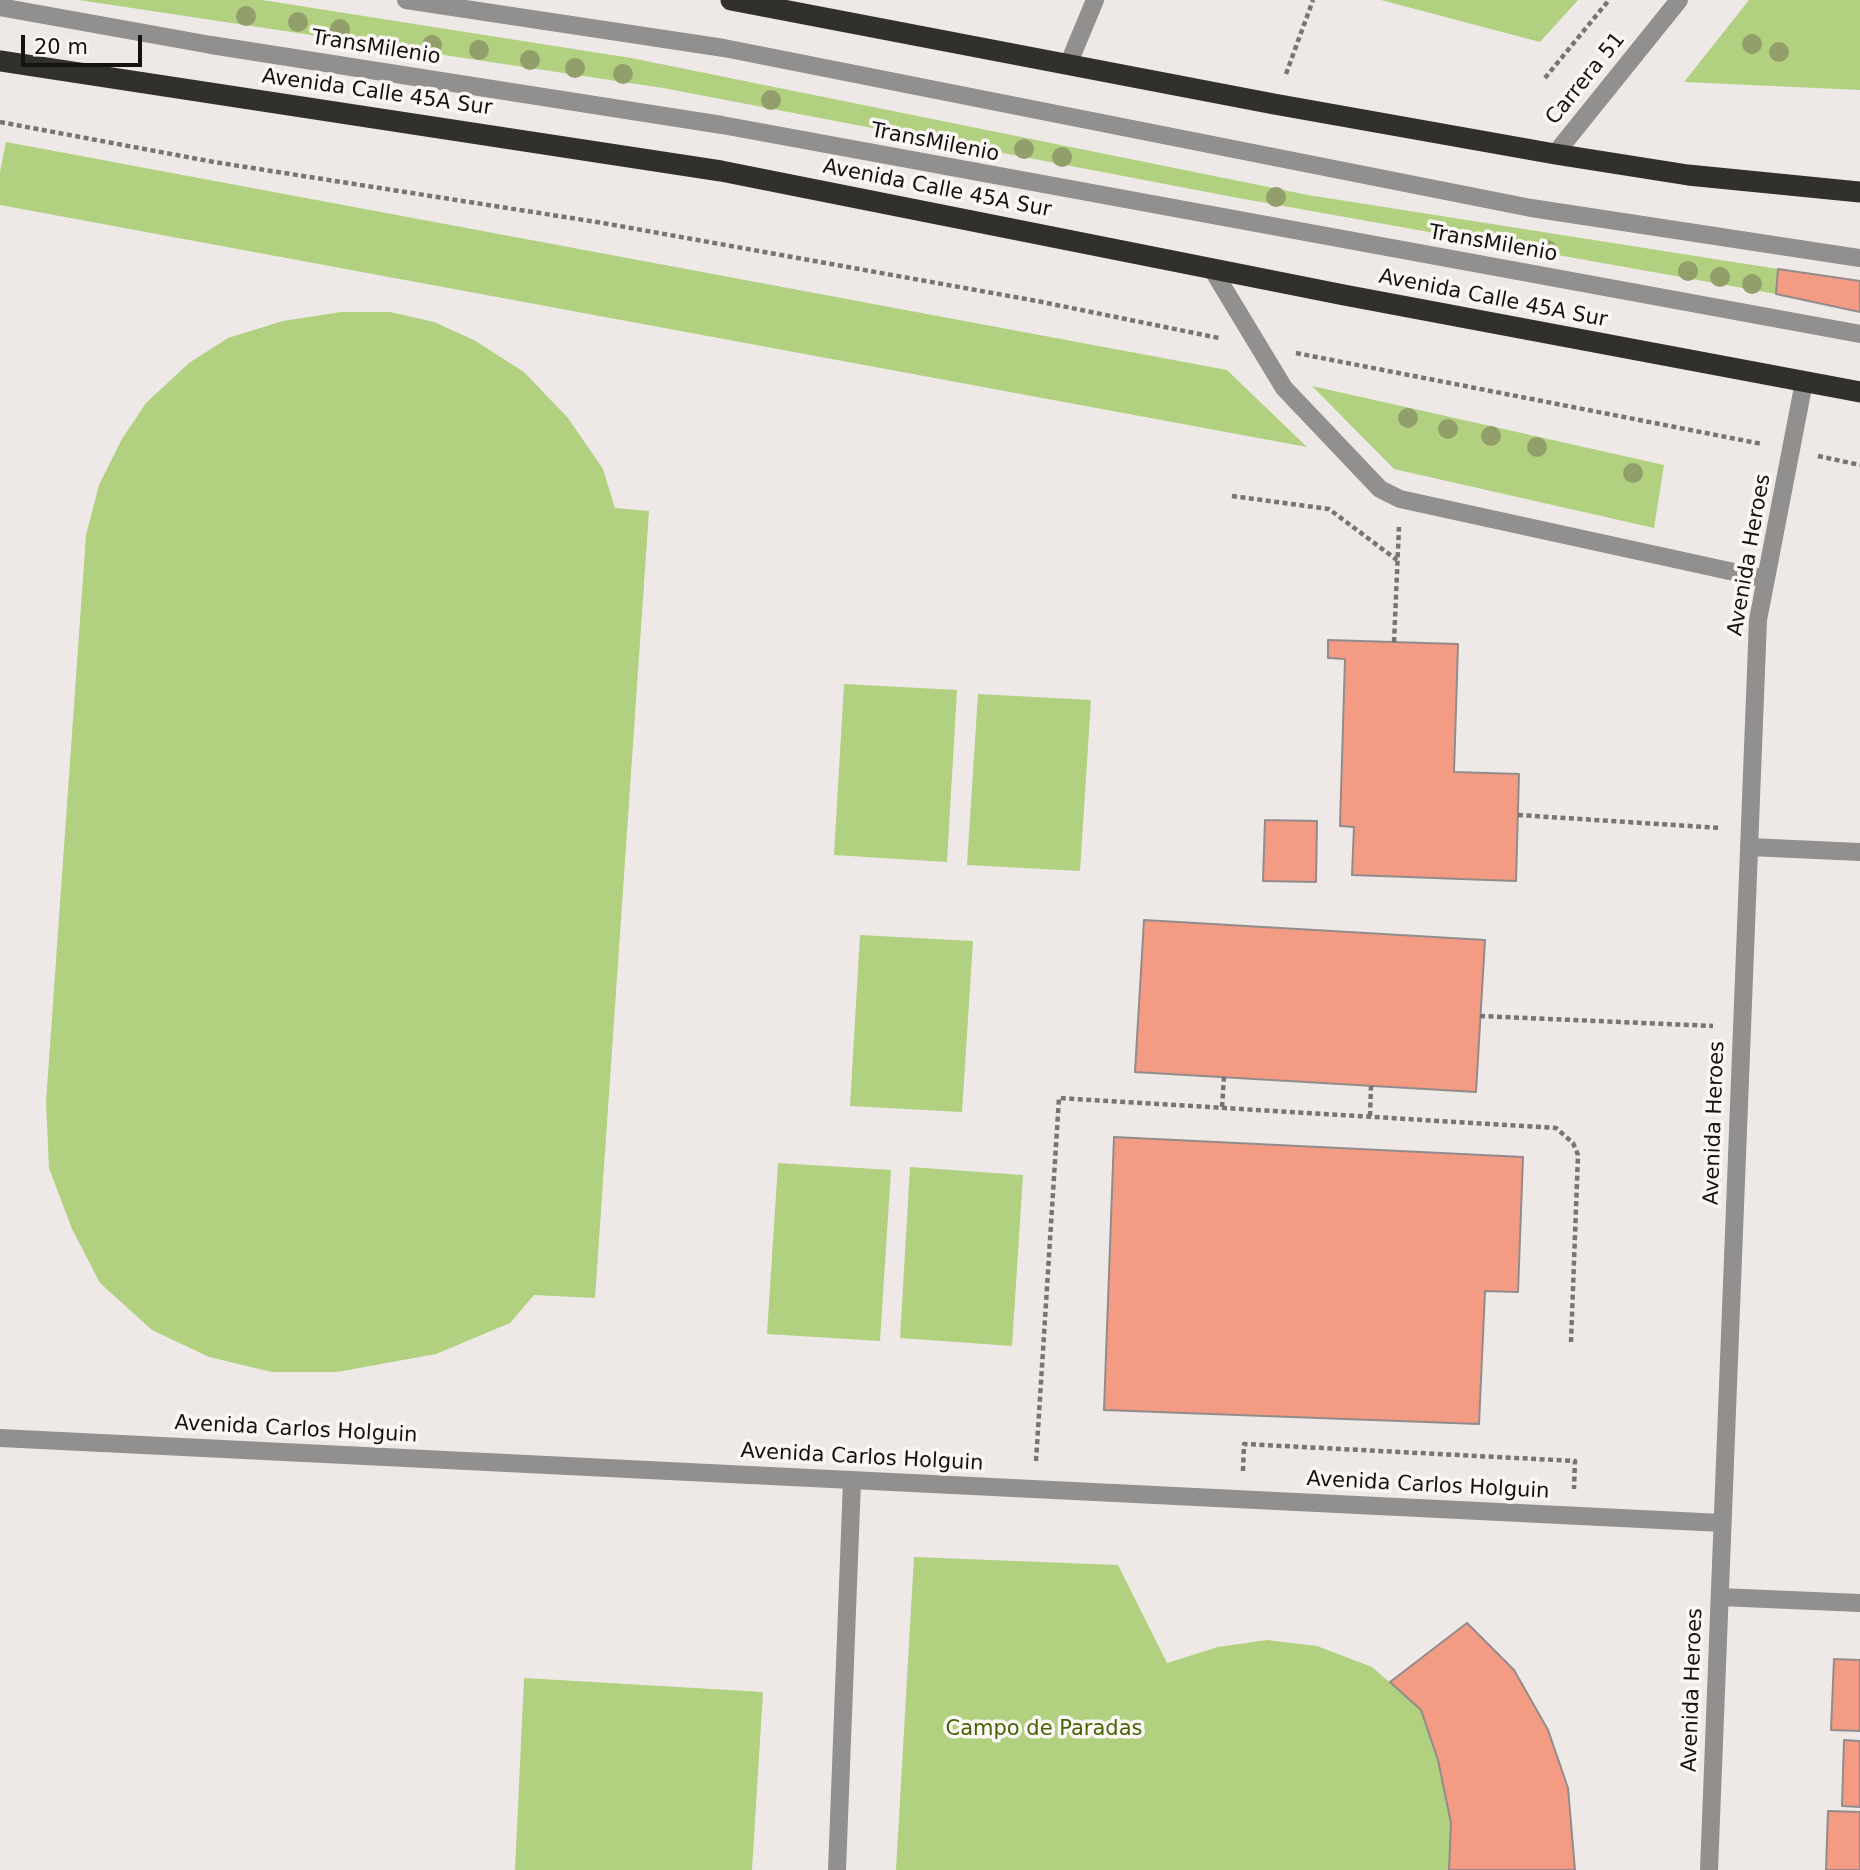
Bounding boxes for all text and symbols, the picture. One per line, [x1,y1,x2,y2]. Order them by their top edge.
scale bar [24,21,145,65]
street label: TransMilenio [310,25,442,71]
street label: Carrera 51 [1541,28,1631,130]
text: 20 m [34,35,88,59]
street label: Avenida Calle 45A Sur [260,64,494,122]
street label: TransMilenio [869,118,1001,168]
street label: Avenida Calle 45A Sur [821,154,1053,224]
street label: TransMilenio [1427,220,1559,268]
street label: Avenida Calle 45A Sur [1377,264,1609,334]
street label: Avenida Heroes [1723,472,1777,638]
street label: Avenida Heroes [1700,1041,1730,1205]
street label: Avenida Carlos Holguin [174,1411,418,1449]
street label: Avenida Carlos Holguin [740,1439,984,1477]
street label: Avenida Carlos Holguin [1306,1467,1550,1505]
street label: Avenida Heroes [1678,1608,1708,1772]
park label: Campo de Paradas [946,1717,1142,1743]

